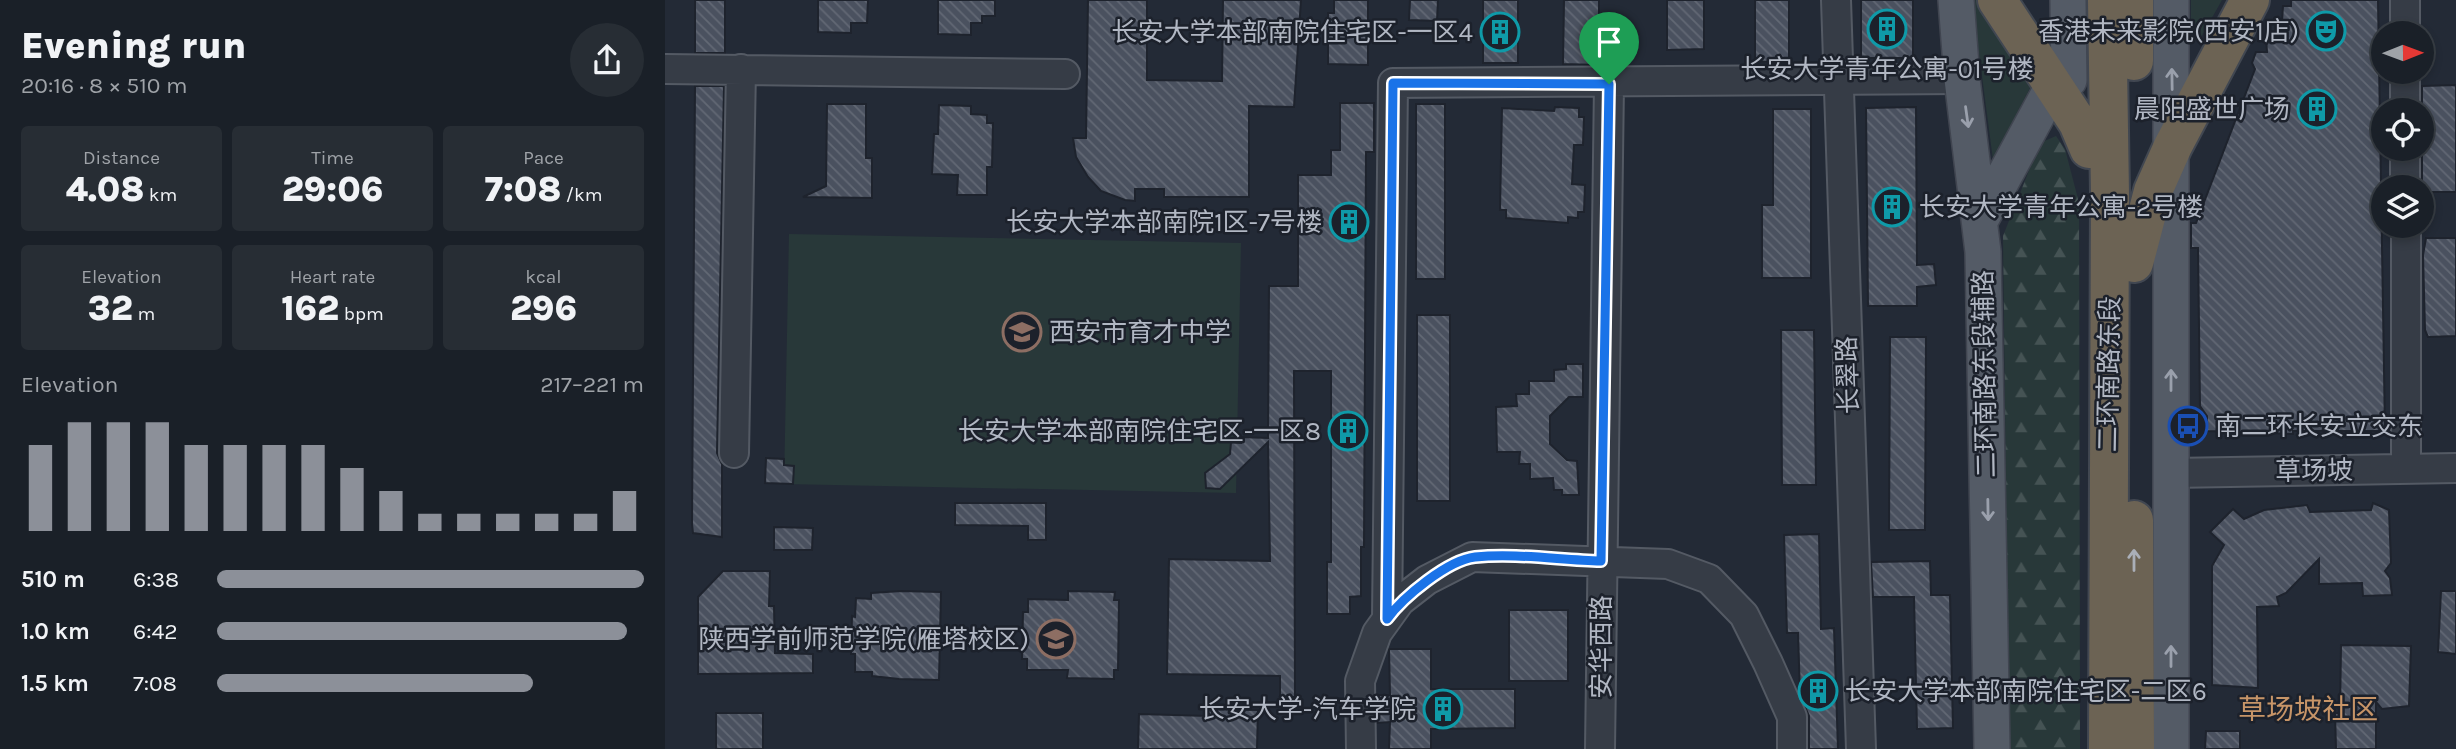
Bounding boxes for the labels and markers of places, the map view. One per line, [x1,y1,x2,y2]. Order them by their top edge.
building icon: 长安大学青年公寓-01号楼 [1866,8,1908,50]
theatre icon: 香港未来影院(西安1店) [2305,10,2347,52]
building icon: 长安大学本部南院住宅区-一区4 [1479,11,1521,53]
pin [1579,12.0,1639,84]
place label: 香港未来影院(西安1店) [2038,16,2299,47]
place label: 长安大学本部南院住宅区-一区4 [1111,17,1473,48]
place label: 长安大学青年公寓-01号楼 [1740,54,2034,85]
building icon: 晨阳盛世广场 [2296,88,2338,130]
place label: 晨阳盛世广场 [2134,94,2290,125]
building icon: 长安大学青年公寓-2号楼 [1871,186,1913,228]
place label: 长安大学青年公寓-2号楼 [1919,192,2203,223]
building icon: 长安大学本部南院1区-7号楼 [1328,201,1370,243]
place label: 长安大学本部南院1区-7号楼 [1006,207,1322,238]
school or university icon: 西安市育才中学 [1001,311,1043,353]
place label: 西安市育才中学 [1049,317,1231,348]
bus stop icon: 南二环长安立交东 [2167,405,2209,447]
building icon: 长安大学本部南院住宅区-一区8 [1327,410,1369,452]
place label: 南二环长安立交东 [2215,411,2423,442]
place label: 长安大学本部南院住宅区-一区8 [958,416,1321,447]
school or university icon: 陕西学前师范学院(雁塔校区) [1035,618,1077,660]
place label: 陕西学前师范学院(雁塔校区) [699,624,1029,655]
building icon: 长安大学本部南院住宅区-二区6 [1797,670,1839,712]
place label: 长安大学本部南院住宅区-二区6 [1845,676,2207,707]
building icon: 长安大学-汽车学院 [1422,688,1464,730]
place label: 长安大学-汽车学院 [1199,694,1416,725]

